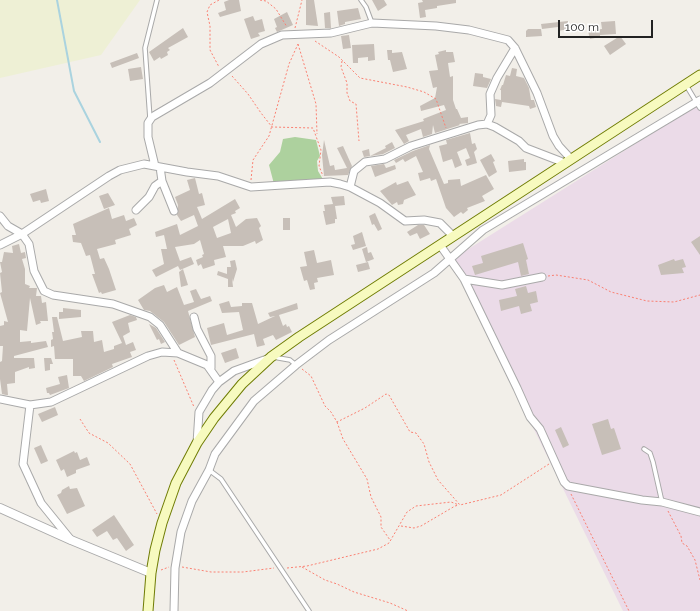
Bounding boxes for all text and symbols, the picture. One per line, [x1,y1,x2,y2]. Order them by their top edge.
scale bar [560,12,655,38]
text: 100 m [565,20,599,34]

